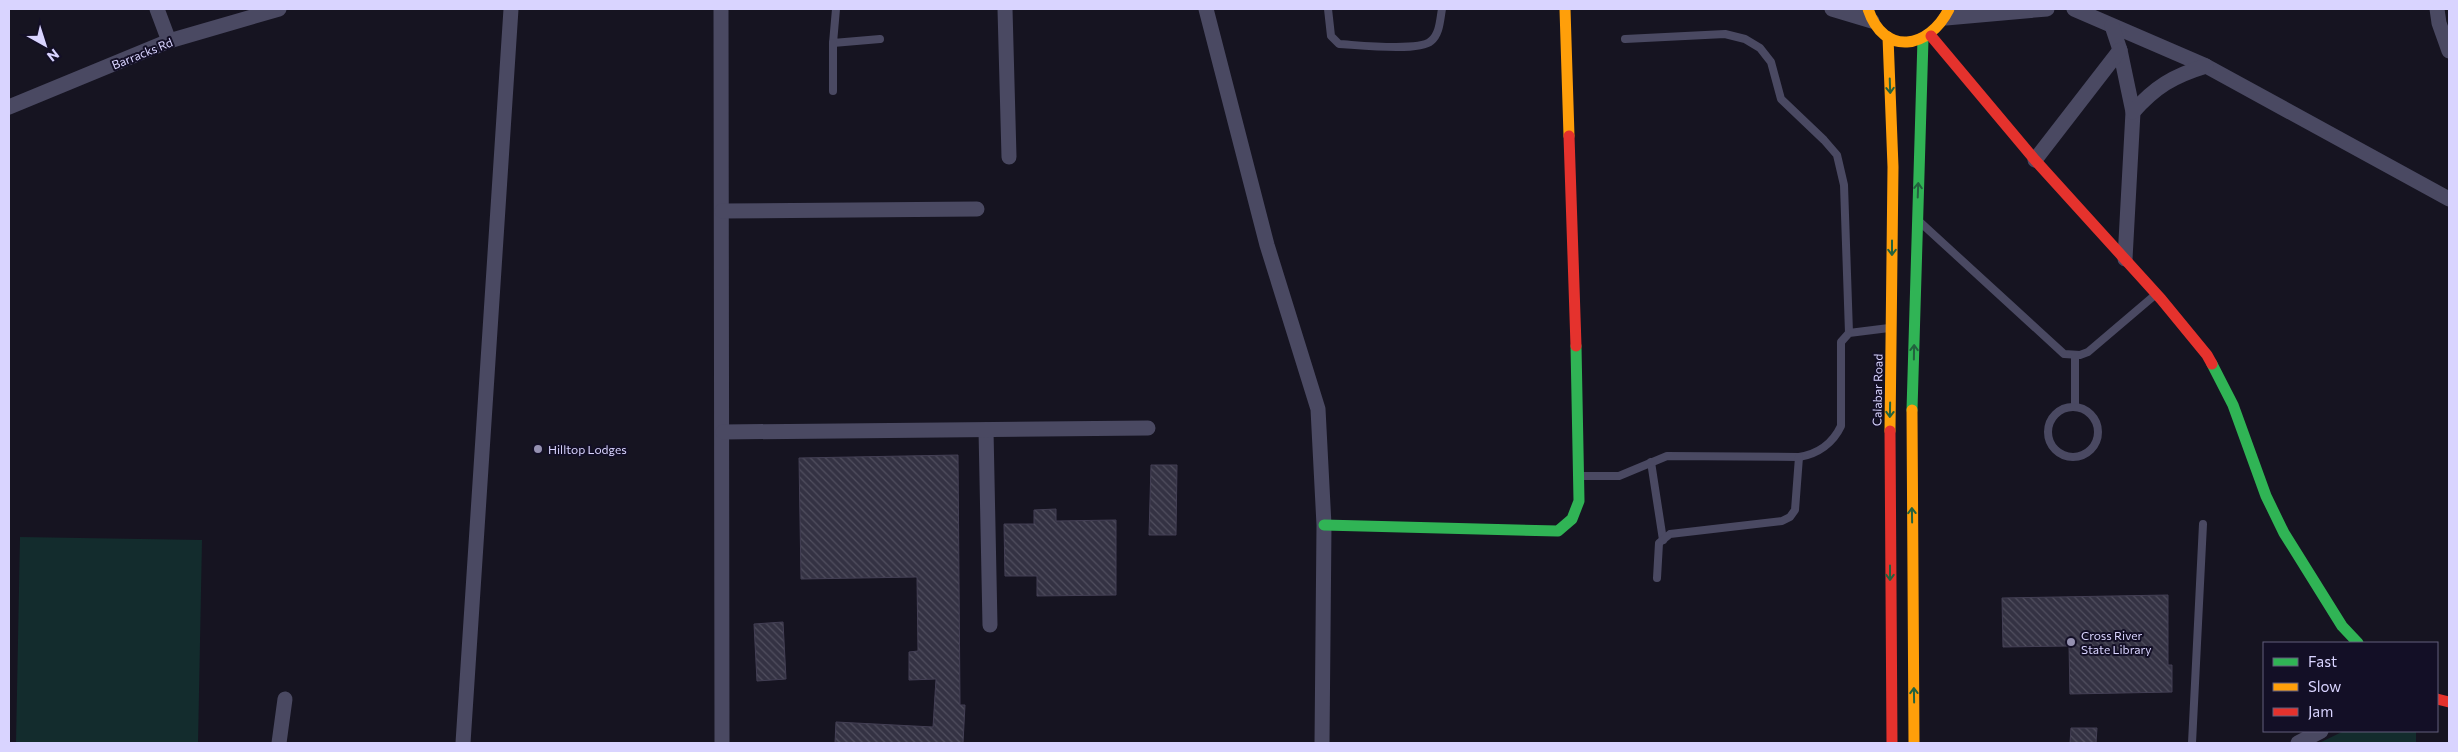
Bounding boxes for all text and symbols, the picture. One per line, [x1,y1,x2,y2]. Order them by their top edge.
north arrow [20,20,70,70]
street label: Barracks Rd [109,34,175,72]
text: N [44,46,63,65]
one-way arrow [1885,77,1895,93]
one-way arrow [1913,182,1923,198]
one-way arrow [1887,240,1897,256]
one-way arrow [1909,344,1918,360]
street label: Calabar Road [1869,354,1885,426]
one-way arrow [1885,402,1895,418]
place label: Hilltop Lodges [548,442,627,456]
marker: Hilltop Lodges [532,443,544,455]
one-way arrow [1907,507,1917,523]
one-way arrow [1885,564,1895,581]
place label: Cross River State Library [2081,628,2152,656]
marker: Cross River State Library [2065,636,2077,648]
legend [2263,642,2438,732]
text: Fast [2308,652,2337,670]
text: Slow [2308,677,2341,695]
one-way arrow [1909,687,1919,703]
text: Jam [2308,702,2333,720]

